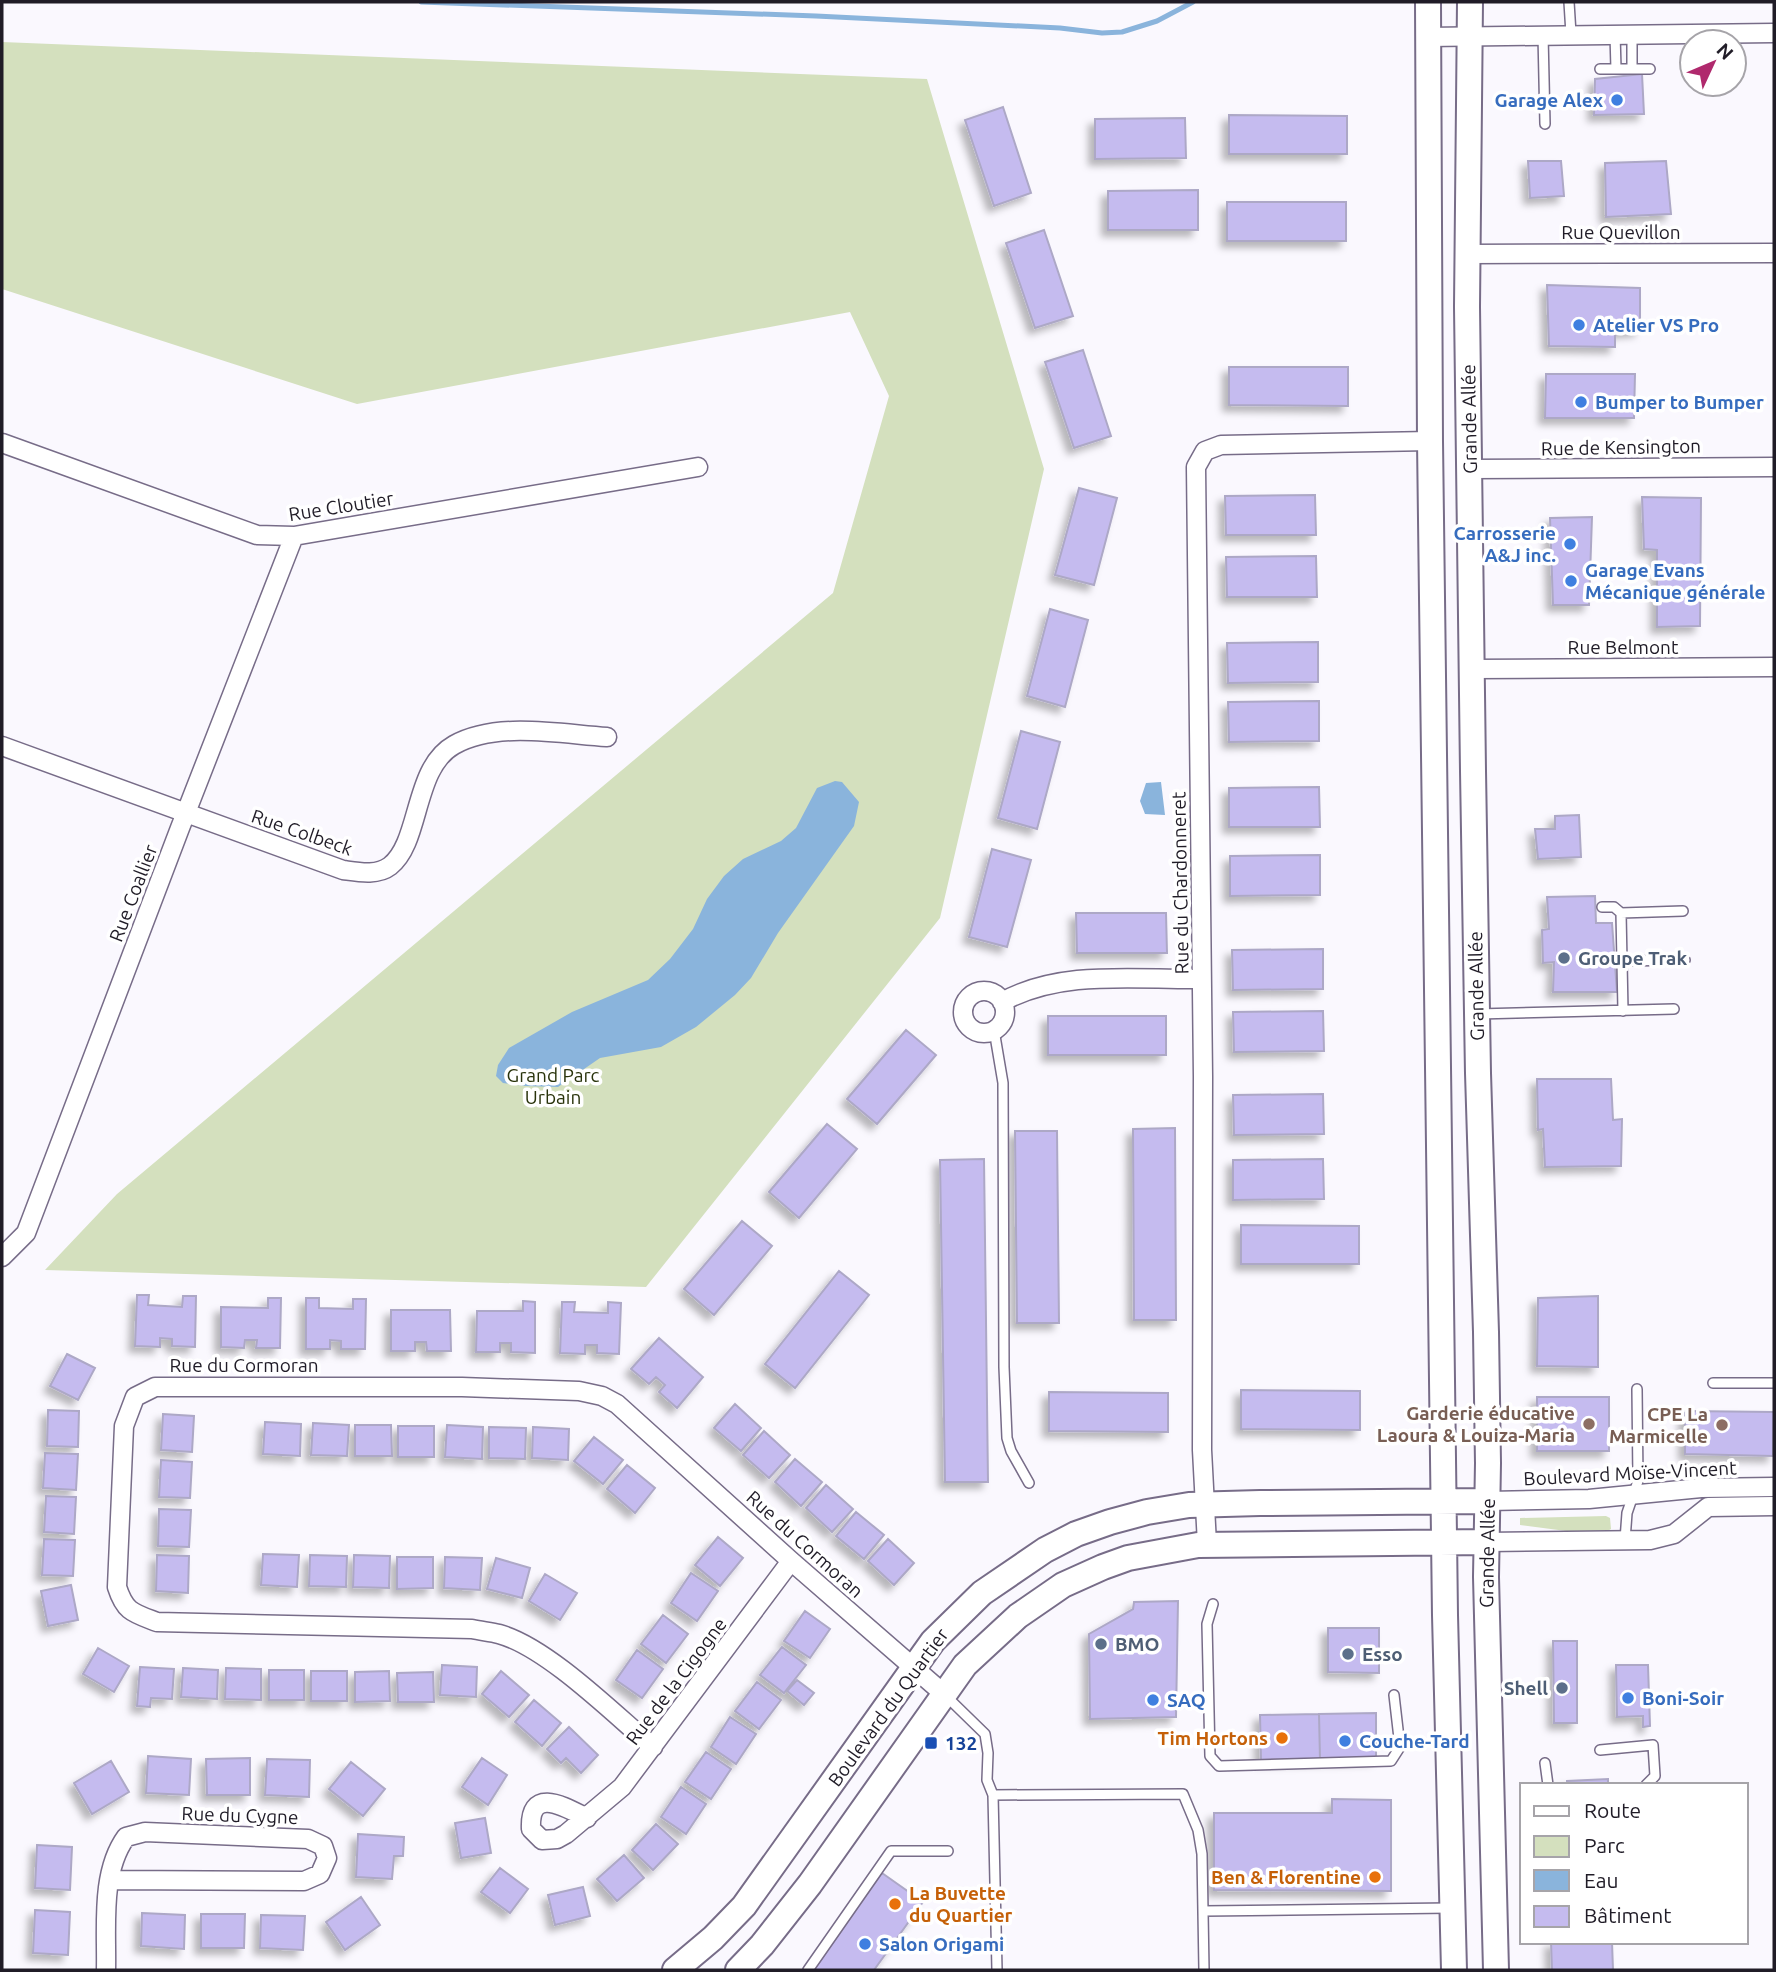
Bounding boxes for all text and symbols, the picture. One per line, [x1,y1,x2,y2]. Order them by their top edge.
north arrow [1678,28,1748,98]
text: N [1712,38,1738,64]
place label: Garage Alex [1495,89,1604,111]
marker: Garage Alex [1609,92,1625,108]
street label: Rue Quevillon [1561,221,1681,243]
place label: Atelier VS Pro [1593,314,1719,336]
marker: Atelier VS Pro [1571,317,1587,333]
street label: Grande Allée [1457,364,1481,474]
place label: Bumper to Bumper [1595,391,1764,413]
marker: Bumper to Bumper [1573,394,1589,410]
street label: Rue de Kensington [1541,435,1701,459]
street label: Rue Cloutier [287,487,395,525]
place label: Carrosserie A&J inc. [1454,522,1556,566]
marker: Carrosserie A&J inc. [1562,536,1578,552]
place label: Garage Evans Mécanique générale [1585,559,1765,603]
marker: Garage Evans Mécanique générale [1563,573,1579,589]
street label: Rue Belmont [1568,636,1679,658]
street label: Rue du Chardonneret [1167,791,1193,975]
street label: Rue Colbeck [249,804,356,860]
street label: Rue Coallier [104,841,162,945]
street label: Grande Allée [1464,931,1488,1041]
place label: Groupe Trak [1578,947,1687,969]
marker: Groupe Trak [1556,950,1572,966]
park label: Grand Parc Urbain [507,1064,600,1108]
street label: Rue du Cormoran [169,1354,319,1376]
place label: Garderie éducative Laoura & Louiza-Maria [1377,1402,1575,1446]
place label: CPE La Marmicelle [1609,1403,1708,1447]
marker: Garderie éducative Laoura & Louiza-Maria [1581,1416,1597,1432]
marker: CPE La Marmicelle [1714,1417,1730,1433]
street label: Boulevard Moïse-Vincent [1523,1456,1738,1490]
street label: Rue du Cormoran [742,1486,868,1602]
street label: Grande Allée [1475,1498,1499,1608]
street label: Rue de la Cigogne [621,1613,731,1749]
street label: Boulevard du Quartier [823,1624,953,1790]
place label: BMO [1115,1633,1159,1655]
marker: BMO [1093,1636,1109,1652]
place label: Esso [1362,1643,1403,1665]
marker: Esso [1340,1646,1356,1662]
place label: Shell [1504,1677,1548,1699]
marker: Shell [1554,1680,1570,1696]
place label: Boni-Soir [1642,1687,1724,1709]
place label: SAQ [1167,1689,1206,1711]
marker: Boni-Soir [1620,1690,1636,1706]
marker: SAQ [1145,1692,1161,1708]
place label: Tim Hortons [1157,1727,1268,1749]
marker: Tim Hortons [1274,1730,1290,1746]
place label: Couche-Tard [1359,1730,1470,1752]
place label: 132 [945,1732,977,1754]
marker: Couche-Tard [1337,1733,1353,1749]
marker: 132 [923,1735,939,1751]
legend [1520,1783,1748,1944]
text: Route [1584,1798,1641,1822]
street label: Rue du Cygne [181,1802,299,1828]
text: Parc [1584,1833,1625,1857]
place label: Ben & Florentine [1211,1866,1361,1888]
text: Eau [1584,1868,1619,1892]
marker: Ben & Florentine [1367,1869,1383,1885]
place label: La Buvette du Quartier [909,1882,1013,1926]
marker: La Buvette du Quartier [887,1896,903,1912]
text: Bâtiment [1584,1903,1671,1927]
place label: Salon Origami [879,1933,1004,1955]
marker: Salon Origami [857,1936,873,1952]

